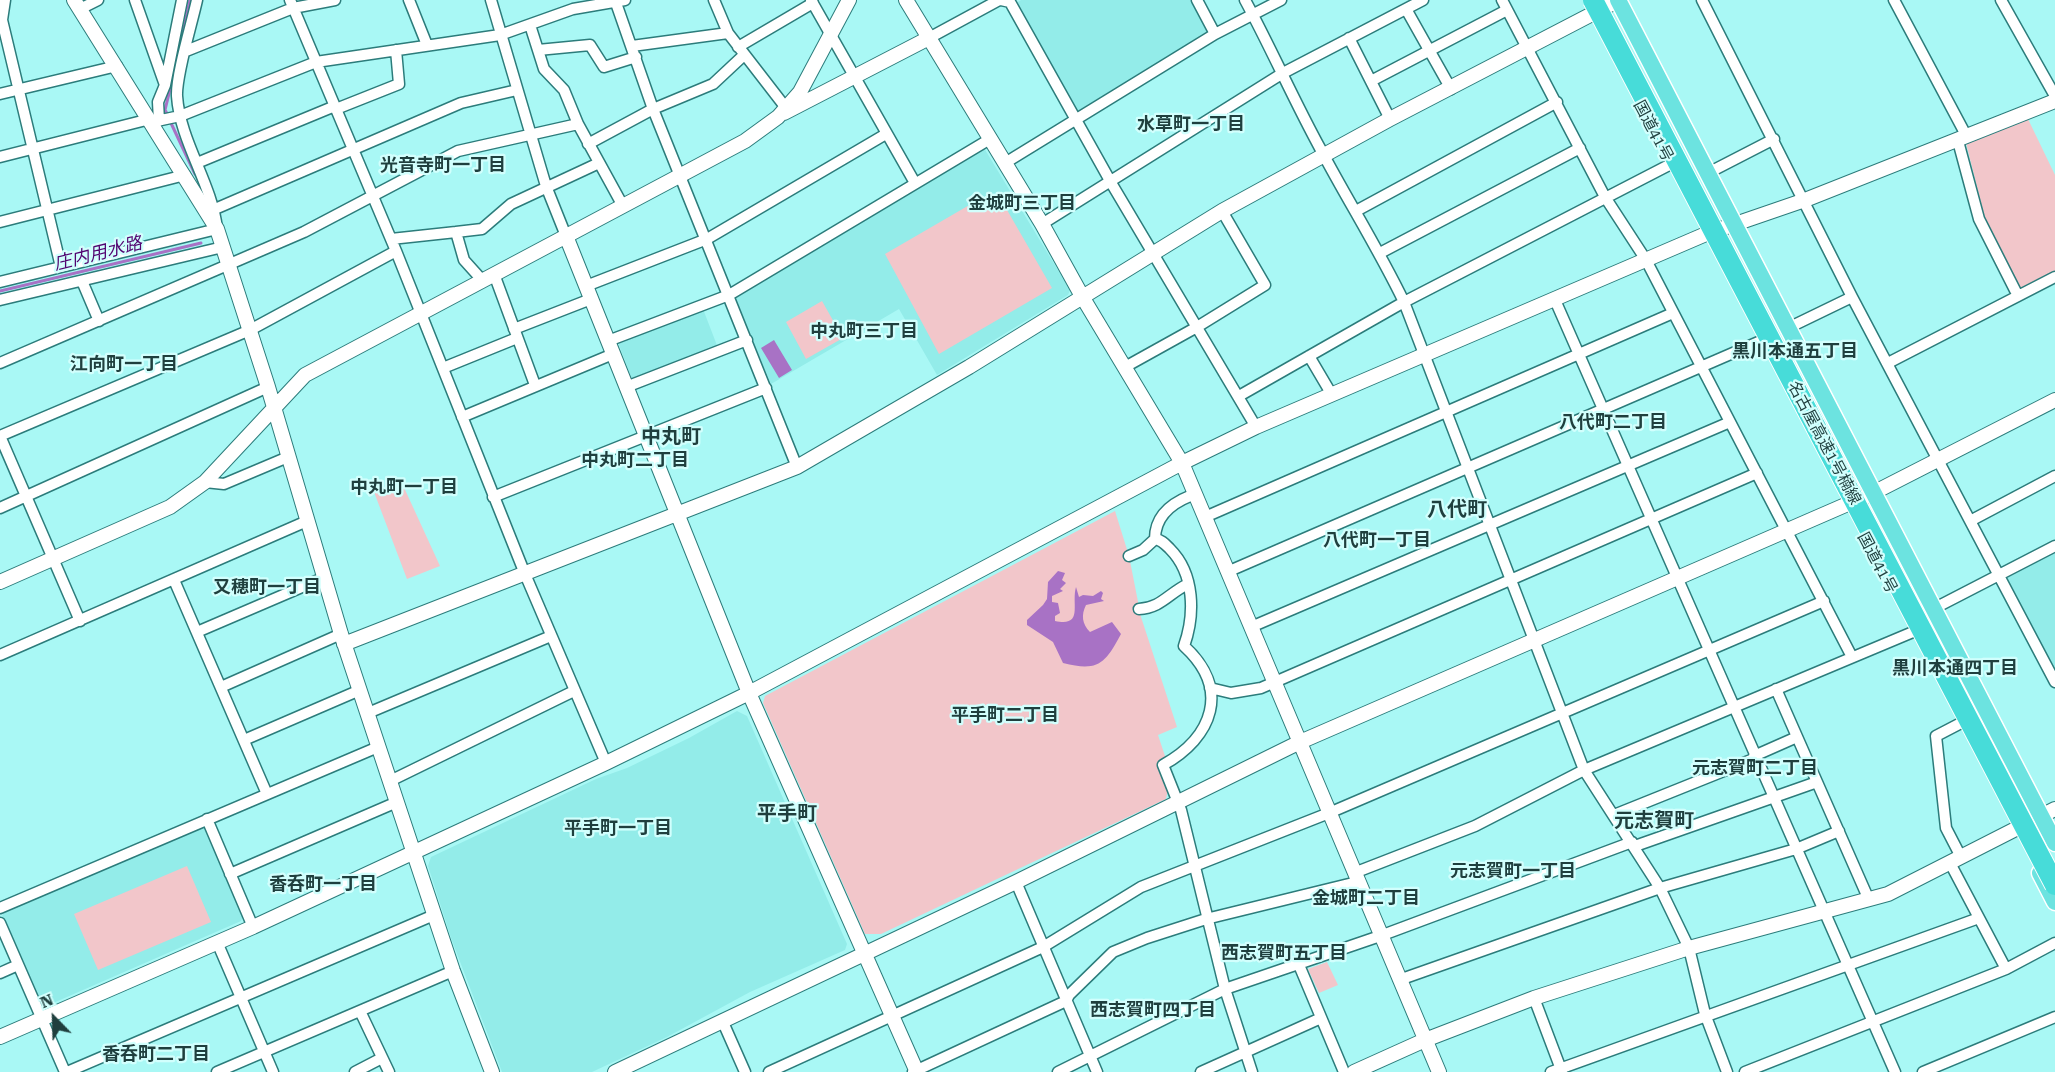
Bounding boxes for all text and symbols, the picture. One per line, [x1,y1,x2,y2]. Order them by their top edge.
street label: 国道41号 [1629,97,1677,165]
district label: 水草町一丁目 [1137,114,1245,136]
district label: 光音寺町一丁目 [380,155,506,177]
district label: 金城町三丁目 [968,193,1076,215]
water label: 庄内用水路 [52,233,144,275]
district label: 中丸町三丁目 [810,321,918,343]
district label: 黒川本通五丁目 [1732,341,1858,363]
district label: 江向町一丁目 [70,354,178,376]
street label: 名古屋高速1号楠線 [1783,378,1865,508]
district label: 八代町二丁目 [1559,412,1667,434]
district label: 中丸町 [641,425,701,449]
district label: 中丸町二丁目 [581,450,689,472]
district label: 中丸町一丁目 [350,477,458,499]
district label: 八代町 [1427,498,1487,522]
street label: 国道41号 [1853,529,1901,597]
district label: 八代町一丁目 [1323,530,1431,552]
district label: 又穂町一丁目 [213,577,321,599]
district label: 黒川本通四丁目 [1892,658,2018,680]
district label: 平手町二丁目 [951,705,1059,727]
district label: 元志賀町二丁目 [1692,758,1818,780]
district label: 平手町 [757,802,817,826]
district label: 元志賀町 [1614,809,1694,833]
district label: 平手町一丁目 [564,818,672,840]
district label: 元志賀町一丁目 [1450,861,1576,883]
district label: 香呑町一丁目 [269,874,377,896]
district label: 金城町二丁目 [1312,888,1420,910]
district label: 西志賀町五丁目 [1221,943,1347,965]
north arrow [24,988,84,1048]
text: N [37,990,56,1012]
district label: 西志賀町四丁目 [1090,1000,1216,1022]
district label: 香呑町二丁目 [102,1044,210,1066]

